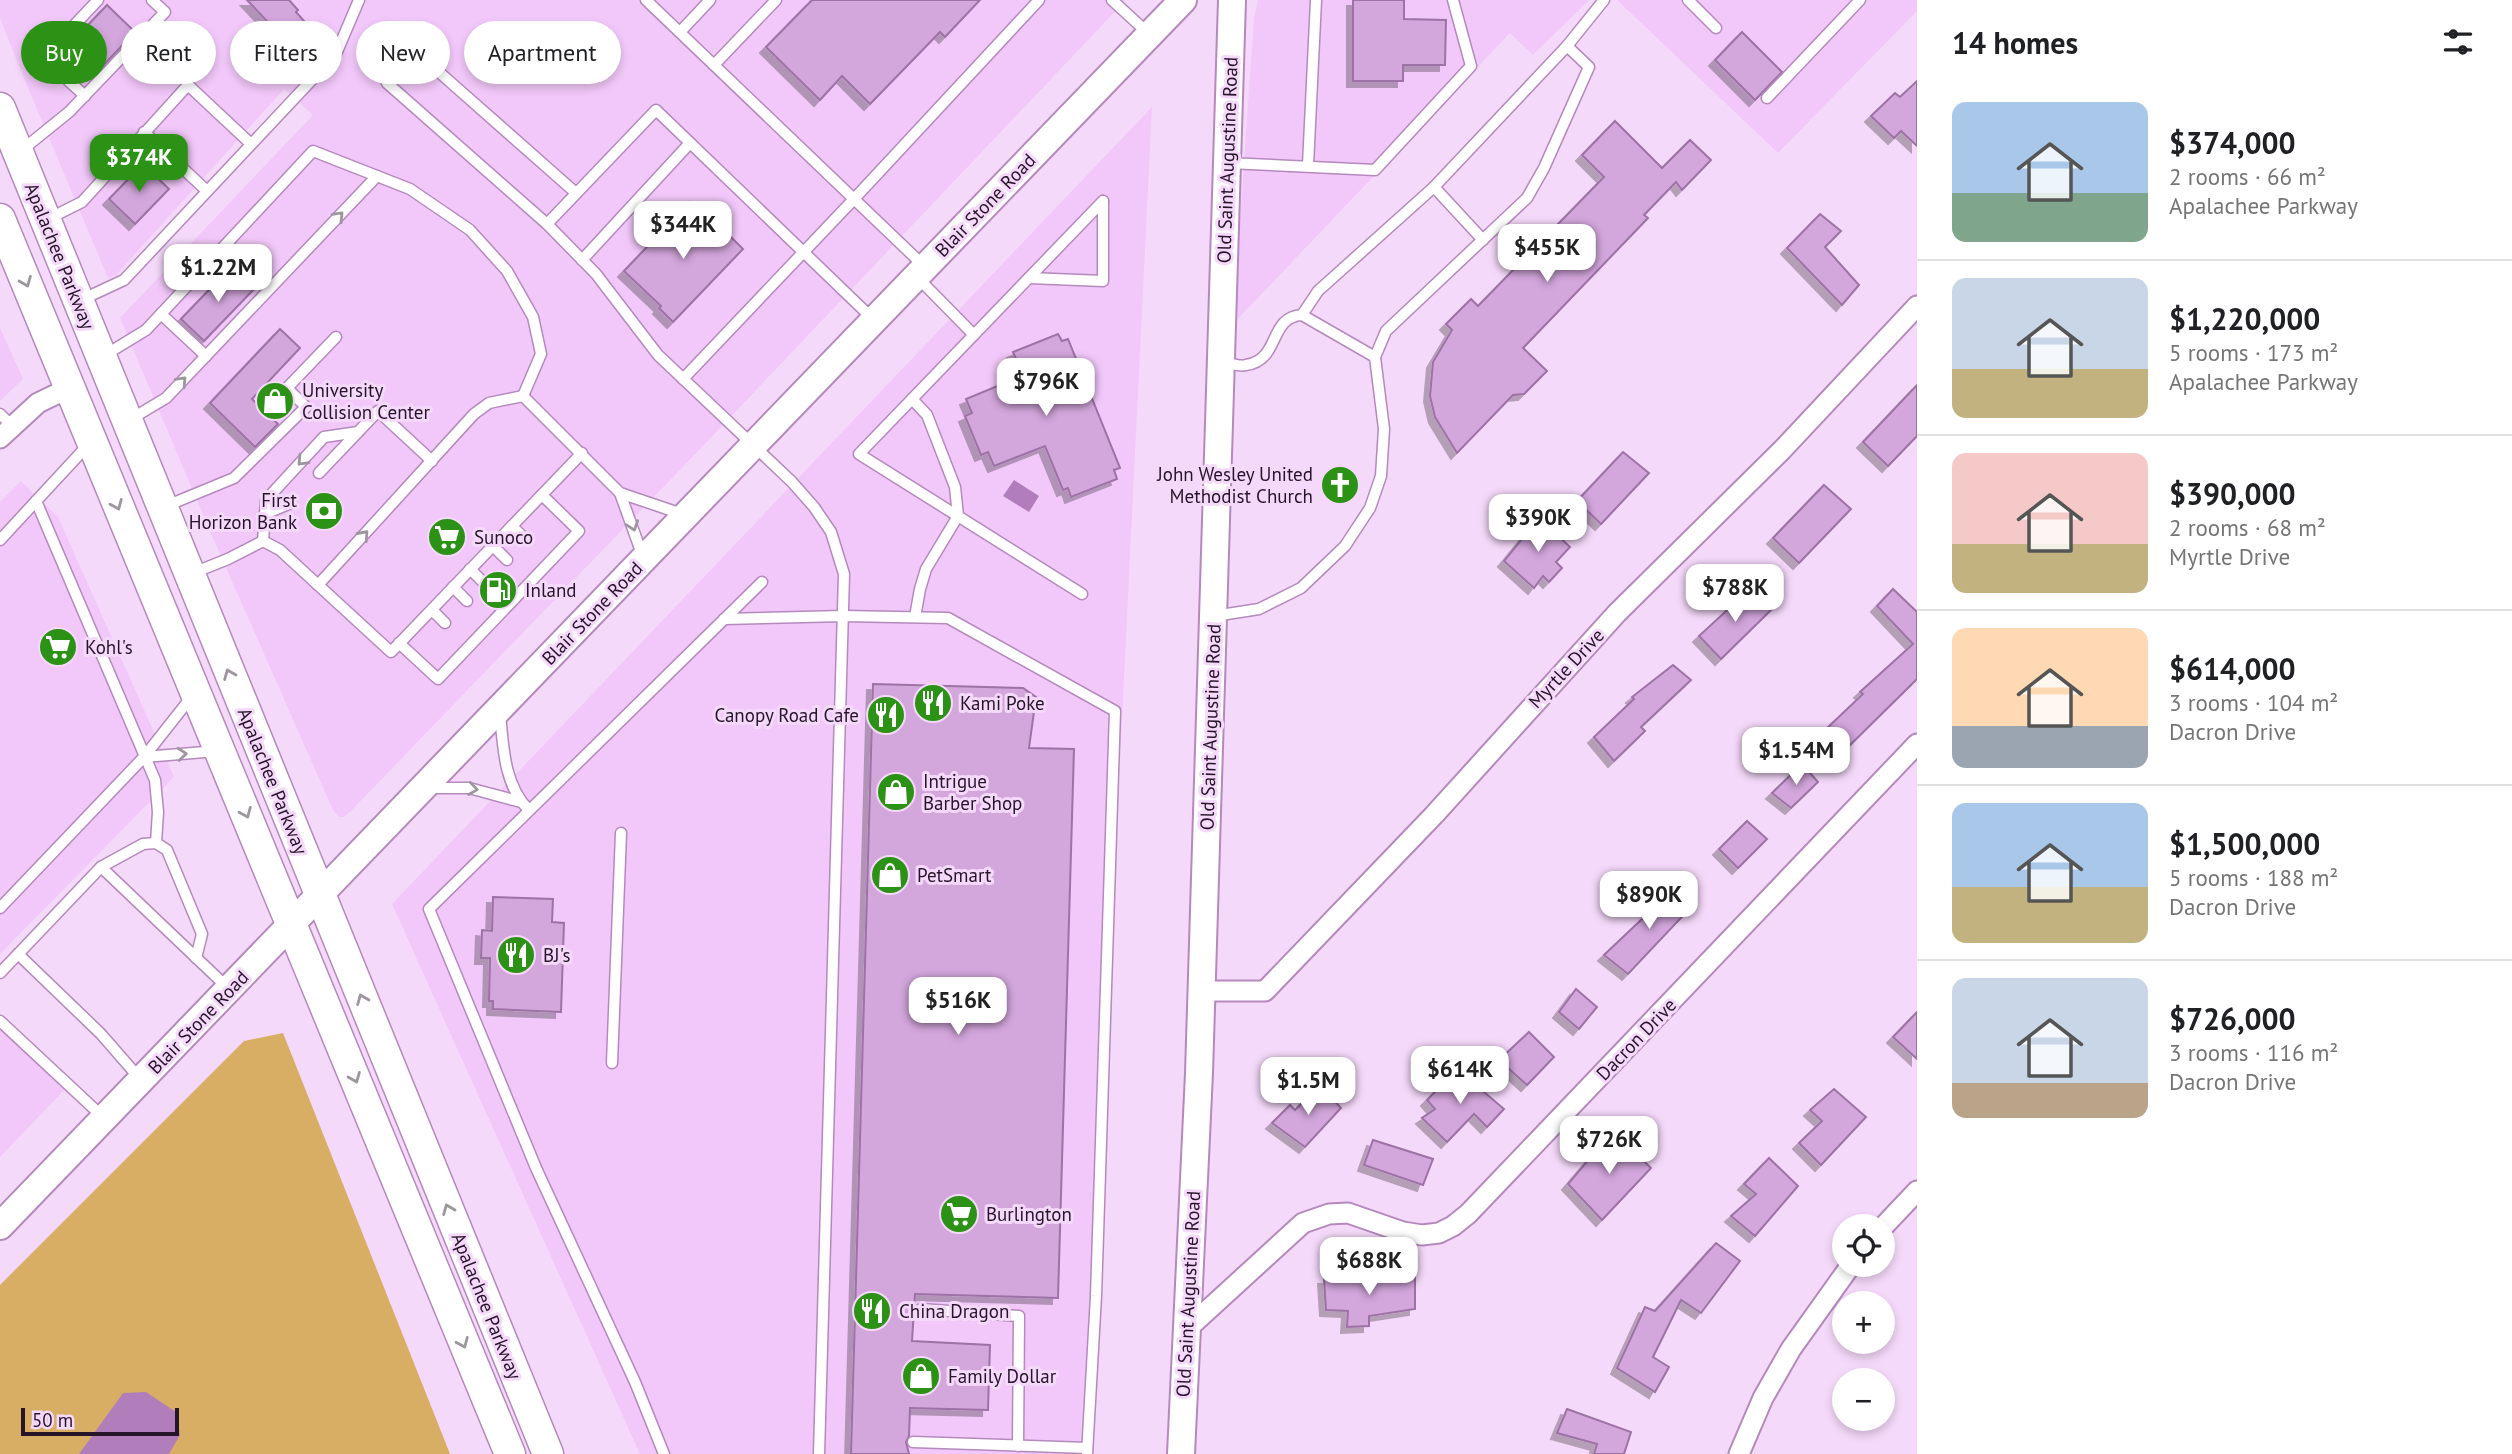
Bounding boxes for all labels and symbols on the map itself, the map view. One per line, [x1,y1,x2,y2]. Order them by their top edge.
street label: Old Saint Augustine Road [1211,56,1243,264]
pin: $374K [90,134,188,194]
street label: Blair Stone Road [930,148,1040,262]
street label: Apalachee Parkway [20,179,100,333]
pin: $344K [634,202,732,261]
one-way arrow [330,211,343,224]
pin: $455K [1498,224,1596,284]
pin: $1.22M [161,244,275,304]
one-way arrow [17,275,31,287]
pin: $796K [997,358,1095,418]
one-way arrow [174,376,186,389]
place label: University Collision Center [302,378,430,424]
shop icon: University Collision Center [254,380,296,422]
one-way arrow [298,453,310,466]
place label: John Wesley United Methodist Church [1156,462,1313,508]
church icon: John Wesley United Methodist Church [1319,464,1361,506]
place label: First Horizon Bank [189,488,298,534]
bank icon: First Horizon Bank [303,490,345,532]
pin: $390K [1489,494,1587,554]
one-way arrow [109,498,123,510]
supermarket icon: Sunoco [426,516,468,558]
one-way arrow [624,520,638,532]
place label: Sunoco [474,525,533,549]
one-way arrow [356,530,368,543]
street label: Blair Stone Road [537,556,647,670]
pin: $788K [1686,564,1784,624]
fuel station icon: Inland [477,569,519,611]
place label: Inland [525,578,577,602]
street label: Old Saint Augustine Road [1194,623,1226,831]
street label: Myrtle Drive [1523,623,1609,713]
supermarket icon: Kohl's [37,626,79,668]
place label: Kohl's [85,635,133,659]
one-way arrow [224,668,238,680]
restaurant icon: Kami Poke [912,682,954,724]
place label: Kami Poke [960,691,1045,715]
restaurant icon: Canopy Road Cafe [865,694,907,736]
place label: Canopy Road Cafe [714,703,859,727]
street label: Apalachee Parkway [233,704,313,858]
pin: $1.54M [1739,728,1853,787]
one-way arrow [177,747,188,762]
place label: Intrigue Barber Shop [923,769,1022,815]
shop icon: Intrigue Barber Shop [875,771,917,813]
one-way arrow [467,782,479,797]
one-way arrow [238,806,252,819]
shop icon: PetSmart [869,854,911,896]
place label: PetSmart [917,863,992,887]
pin: $890K [1600,872,1698,931]
restaurant icon: BJ's [495,934,537,976]
place label: BJ's [543,943,571,967]
street label: Blair Stone Road [143,965,253,1079]
pin: $516K [909,978,1007,1037]
one-way arrow [356,993,370,1005]
street label: Dacron Drive [1591,993,1681,1085]
pin: $614K [1411,1046,1509,1106]
pin: $1.5M [1259,1058,1357,1117]
one-way arrow [347,1071,361,1084]
pin: $726K [1560,1116,1658,1176]
street label: Old Saint Augustine Road [1171,1190,1205,1398]
supermarket icon: Burlington [938,1193,980,1235]
place label: Burlington [986,1202,1072,1226]
one-way arrow [442,1204,456,1216]
street label: Apalachee Parkway [447,1229,527,1383]
pin: $688K [1320,1238,1418,1297]
restaurant icon: China Dragon [851,1290,893,1332]
place label: China Dragon [899,1299,1009,1323]
one-way arrow [455,1335,469,1348]
shop icon: Family Dollar [900,1355,942,1397]
place label: Family Dollar [948,1364,1057,1388]
scale bar [21,1405,178,1437]

